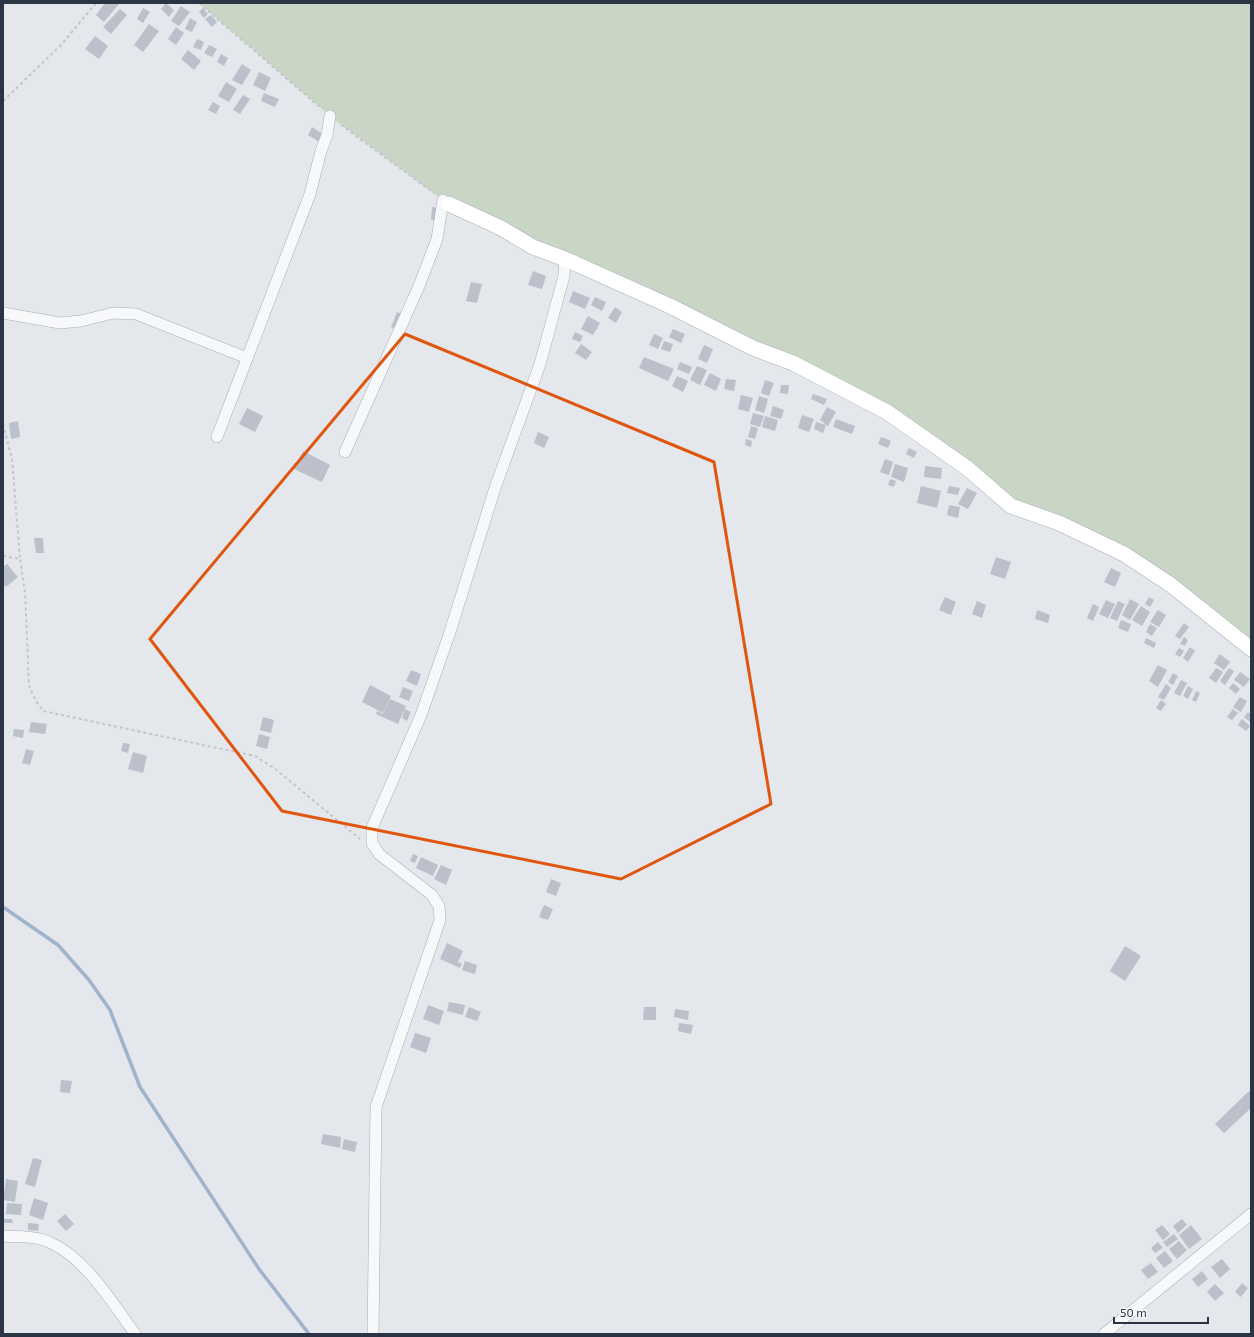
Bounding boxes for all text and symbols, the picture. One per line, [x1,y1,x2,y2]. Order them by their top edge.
scale bar [1114,1299,1208,1325]
text: 50 m [1120,1305,1147,1319]

